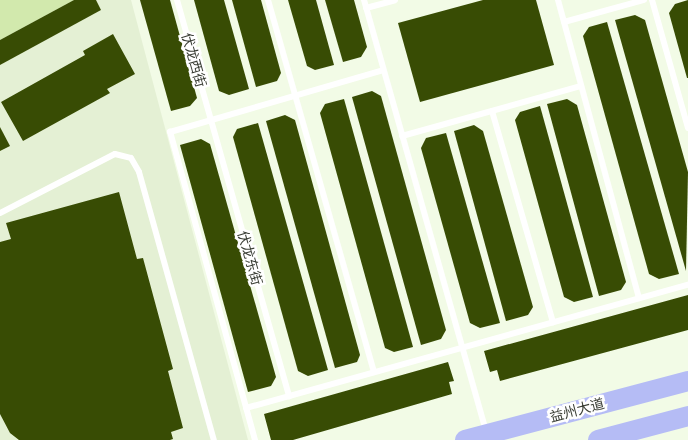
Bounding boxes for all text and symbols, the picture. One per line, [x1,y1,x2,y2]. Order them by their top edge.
street label: 伏龙西街 [178,31,210,89]
street label: 伏龙东街 [234,229,266,287]
street label: 益州大道 [548,395,606,425]

